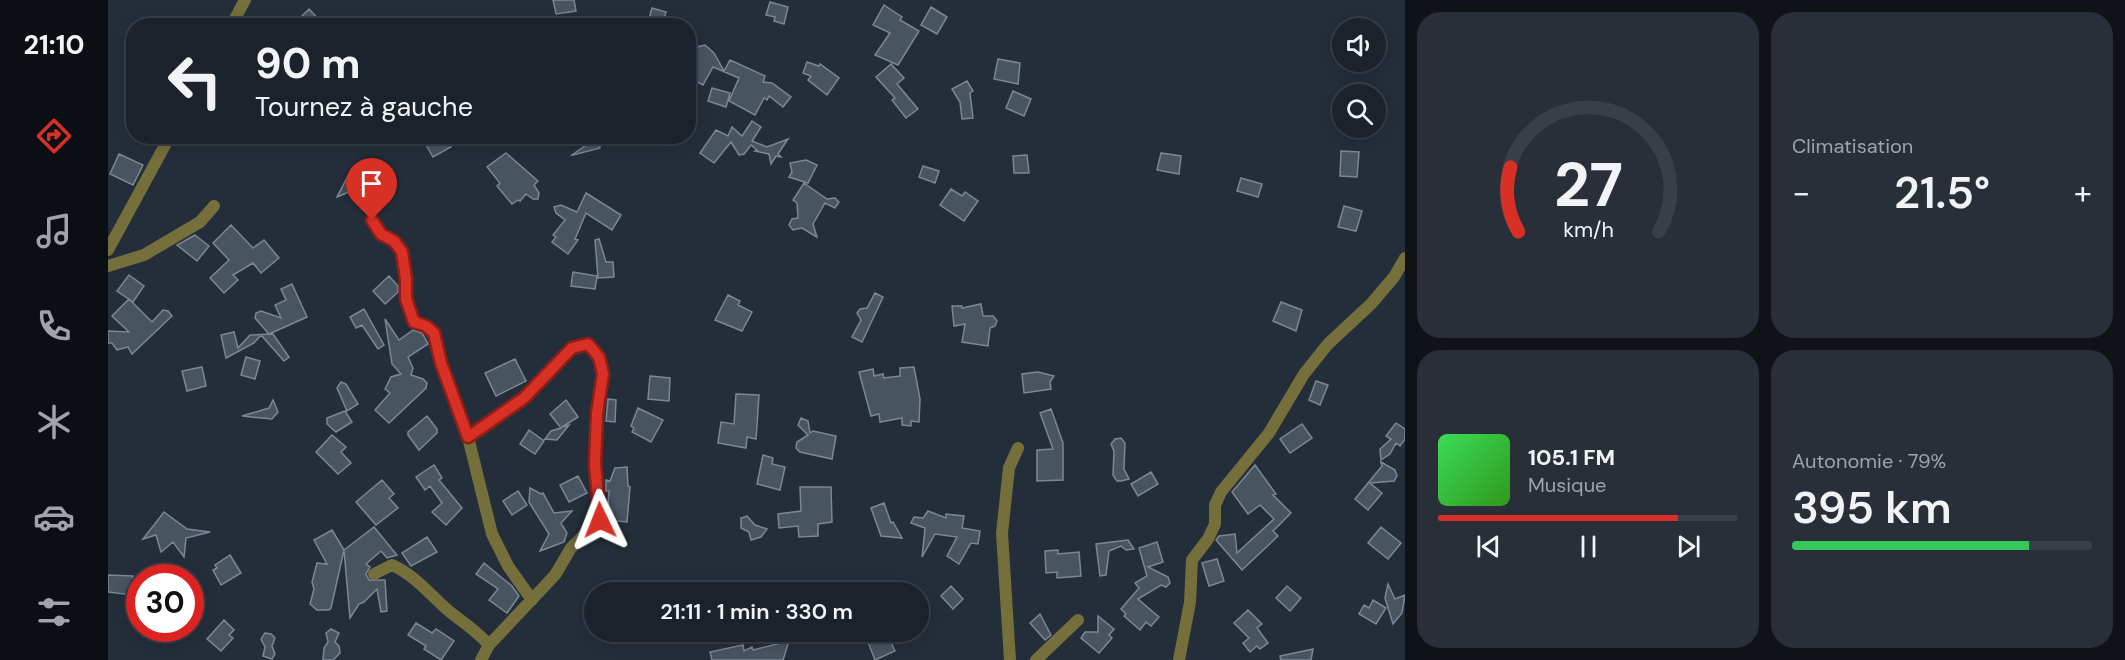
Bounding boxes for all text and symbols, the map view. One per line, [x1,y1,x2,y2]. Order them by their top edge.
map controls [1332,18,1386,138]
button: sound [1332,18,1386,72]
text: 21:10 [23,27,85,62]
text: 90 m [255,36,361,91]
icon: left [156,42,234,120]
button: search [1332,84,1386,138]
text: Tournez à gauche [255,89,473,124]
icon: directions [33,115,75,157]
text: Climatisation [1792,133,1913,159]
text: 27 [1553,144,1623,225]
pin [346,158,397,220]
text: 21.5° [1894,163,1990,222]
icon: arrive [355,167,388,200]
text: − [1792,171,1810,214]
text: + [2074,171,2092,214]
icon: music [33,210,75,252]
text: km/h [1563,216,1613,244]
icon: phone [33,305,75,347]
icon: climate [33,401,75,443]
text: 105.1 FM [1528,443,1615,472]
text: Autonomie · 79% [1792,448,1946,474]
text: Musique [1528,472,1606,498]
text: 395 km [1792,478,1952,537]
position arrow [568,488,632,552]
icon: car [33,496,75,538]
icon: previous [1472,530,1505,563]
icon: pause [1572,530,1605,563]
icon: next [1672,530,1705,563]
speed limit sign: 30 [126,564,204,642]
icon: filters [33,591,75,633]
text: 21:11 · 1 min · 330 m [660,597,853,626]

